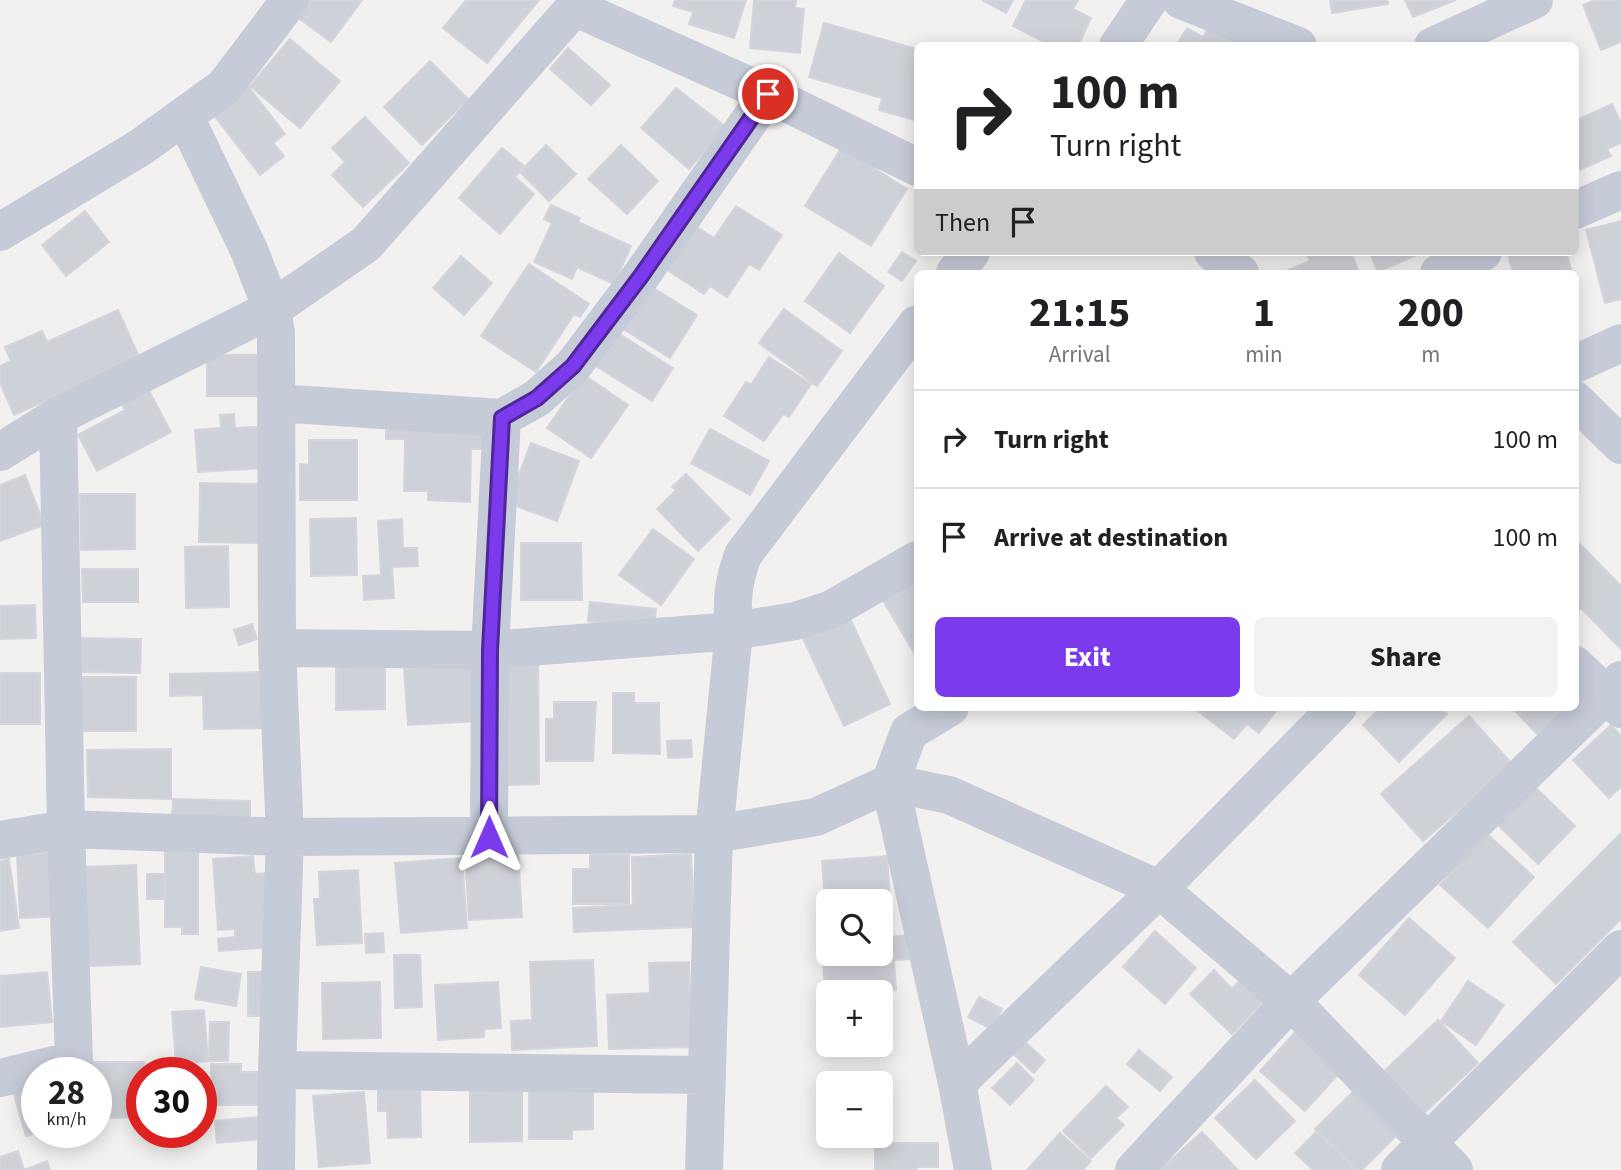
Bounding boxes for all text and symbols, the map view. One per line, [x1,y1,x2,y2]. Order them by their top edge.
text: 100 m [1050,58,1179,128]
pin [738,64,798,124]
icon: right [935,70,1026,161]
icon: arrive [749,75,787,113]
text: Turn right [1050,123,1181,169]
icon: arrive [1004,203,1042,241]
text: Then [935,204,990,241]
text: 21:15 [1029,283,1130,343]
text: 1 [1253,283,1275,343]
text: 200 [1397,283,1464,343]
text: Arrival [1049,338,1111,371]
text: min [1245,338,1283,371]
text: m [1421,338,1440,371]
icon: right [935,420,973,458]
text: Turn right [994,421,1109,458]
text: 100 m [1492,421,1558,458]
icon: arrive [935,518,973,556]
text: Arrive at destination [994,519,1228,556]
text: 100 m [1492,519,1558,556]
button: Exit [935,617,1240,697]
button: Share [1254,617,1558,697]
position arrow [452,800,526,874]
map controls [816,889,893,1148]
button: search [816,889,893,966]
button: + [816,980,893,1057]
speed limit sign: 30 [126,1057,217,1148]
text: 28 [48,1068,85,1118]
button: − [816,1071,893,1148]
text: km/h [47,1107,86,1132]

